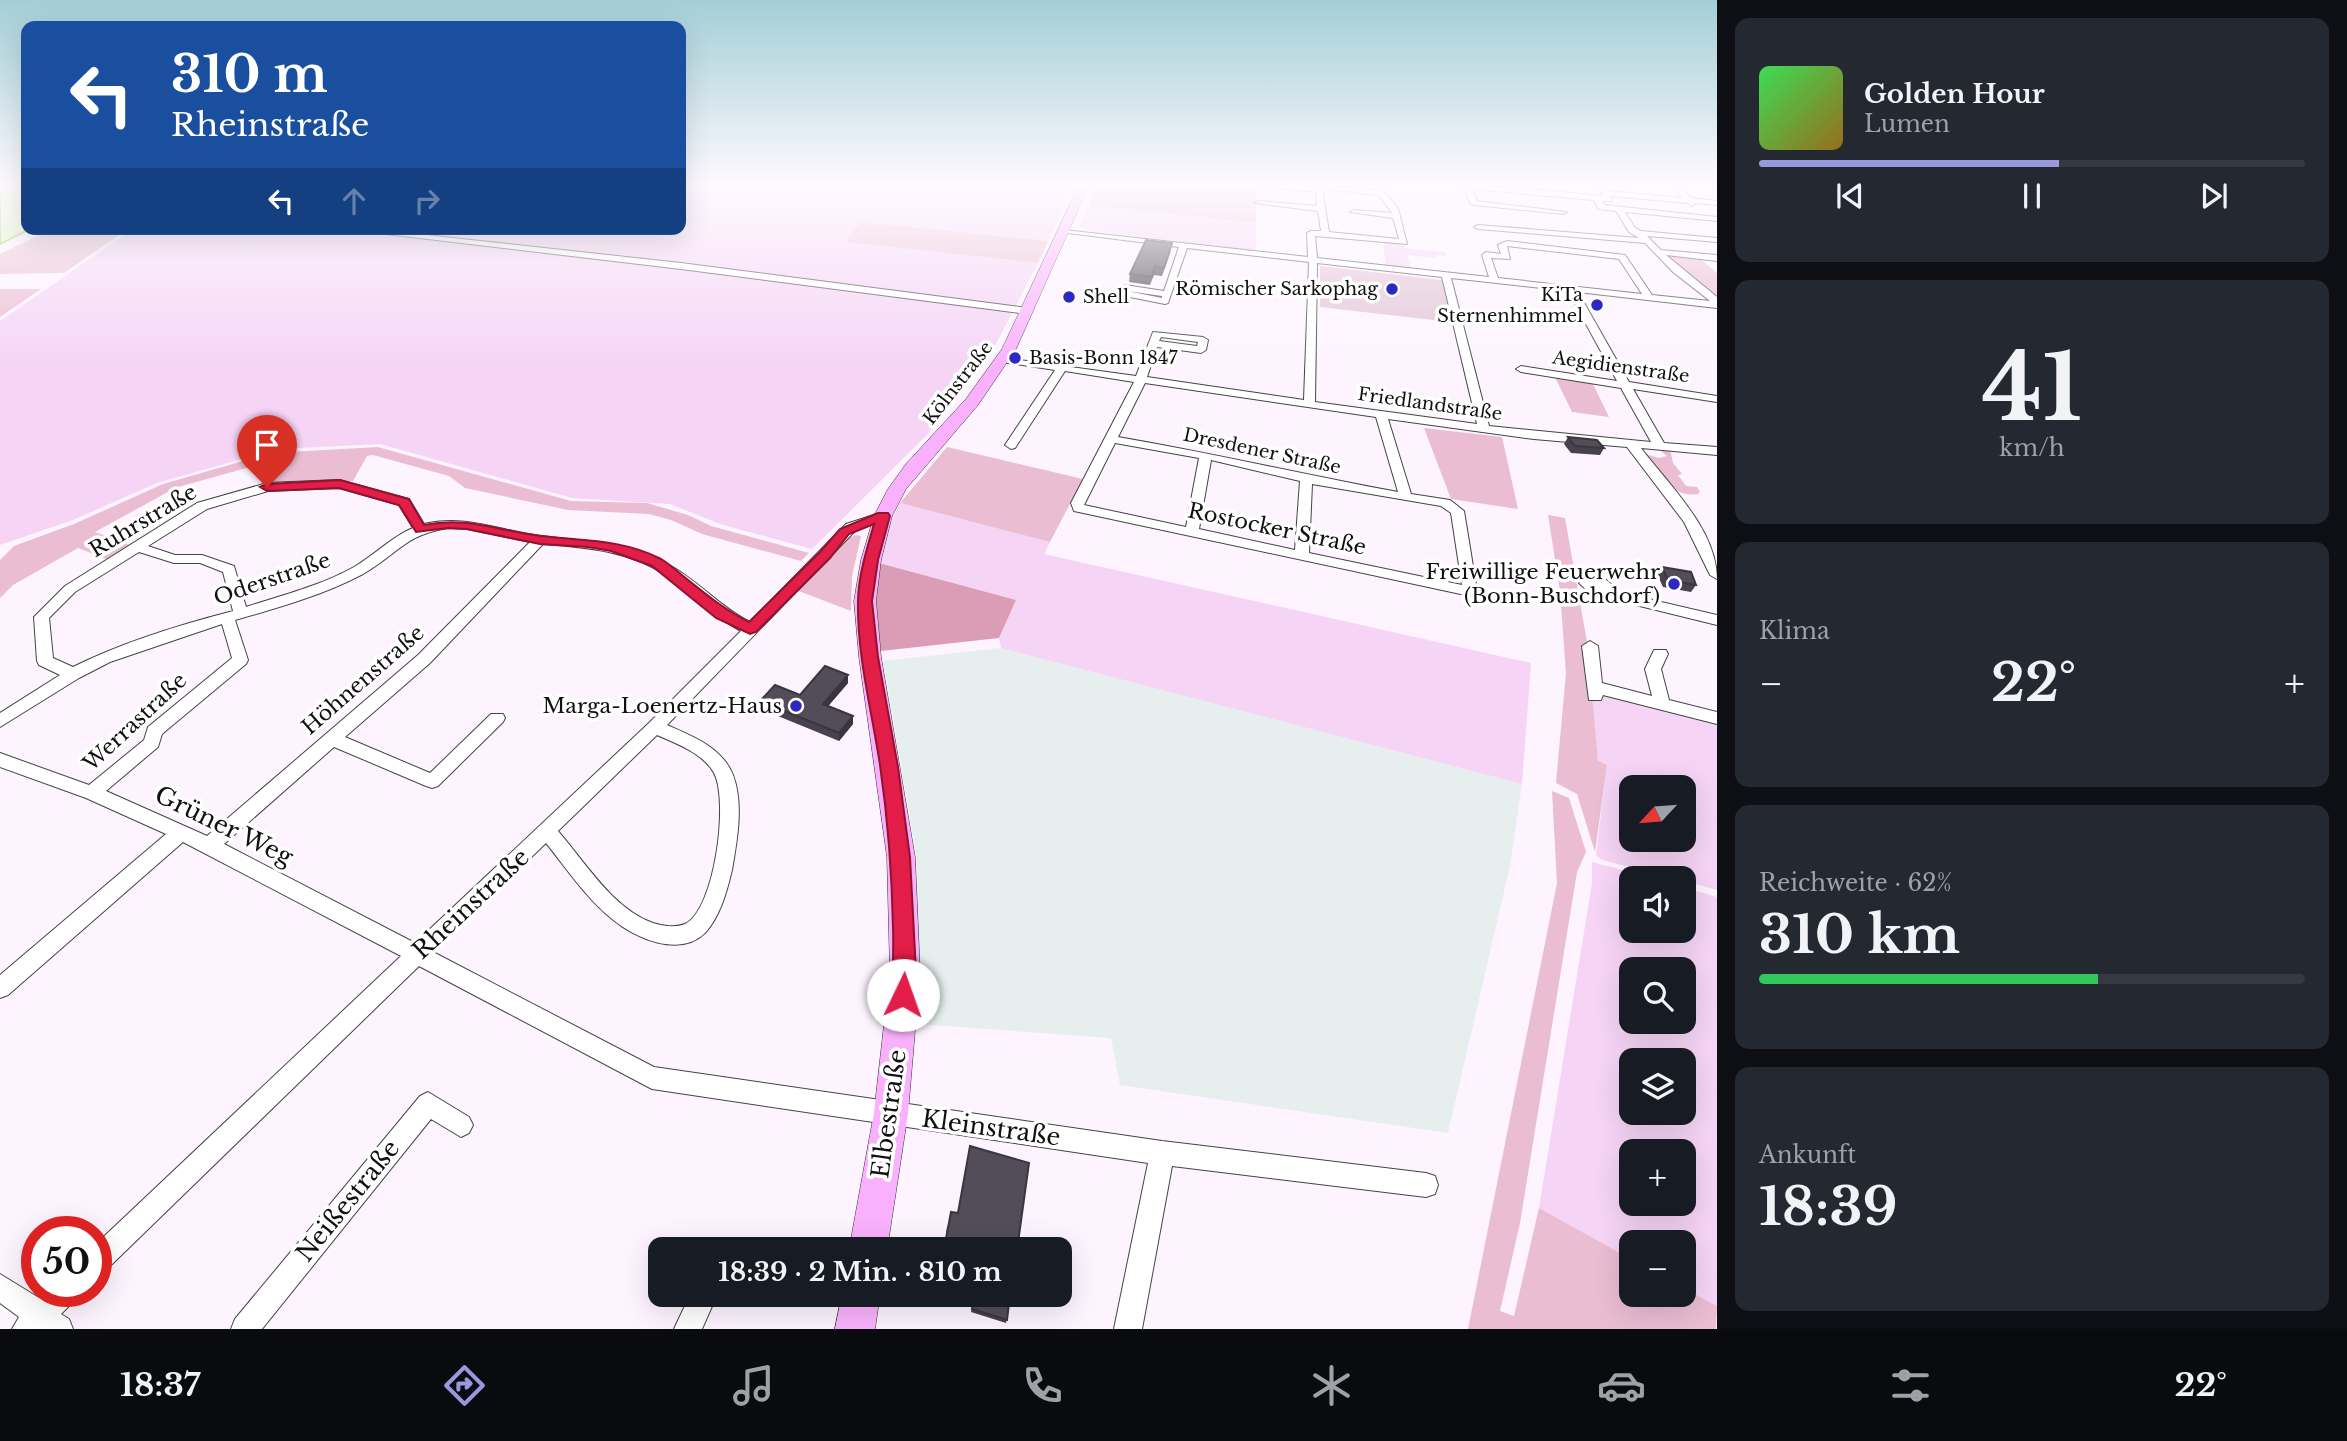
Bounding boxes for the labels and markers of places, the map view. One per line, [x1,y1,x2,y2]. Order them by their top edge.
place label: Römischer Sarkophag [1175,278,1378,300]
marker: Römischer Sarkophag [1384,281,1400,297]
place label: KiTa Sternenhimmel [1437,284,1583,327]
place label: Shell [1083,286,1129,308]
marker: Shell [1061,289,1077,305]
marker: KiTa Sternenhimmel [1589,297,1605,313]
place label: Basis-Bonn 1847 [1029,347,1178,369]
marker: Basis-Bonn 1847 [1007,350,1023,366]
pin [237,415,297,487]
place label: Freiwillige Feuerwehr (Bonn-Buschdorf) [1425,559,1660,609]
marker: Freiwillige Feuerwehr (Bonn-Buschdorf) [1666,576,1682,592]
place label: Marga-Loenertz-Haus [542,693,782,719]
marker: Marga-Loenertz-Haus [788,698,804,714]

